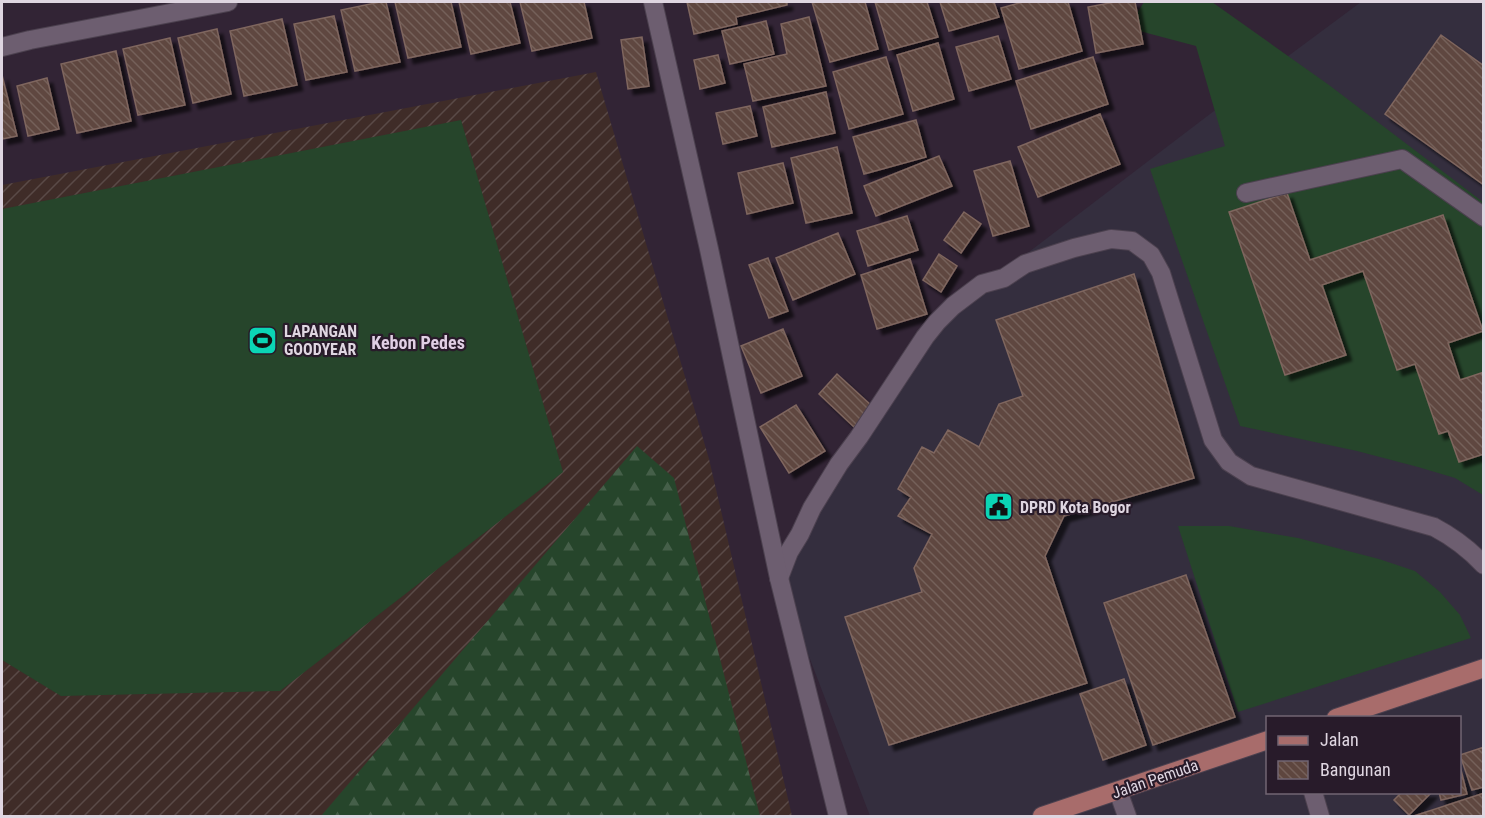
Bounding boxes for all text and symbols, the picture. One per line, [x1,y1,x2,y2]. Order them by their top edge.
place label: LAPANGAN GOODYEAR [284,322,357,359]
sports icon: LAPANGAN GOODYEAR [247,324,279,356]
district label: Kebon Pedes [371,332,465,353]
public building icon: DPRD Kota Bogor [983,491,1015,523]
place label: DPRD Kota Bogor [1020,498,1131,517]
legend [1266,716,1461,794]
text: Jalan [1320,729,1359,750]
street label: Jalan Pemuda [1109,755,1201,803]
text: Bangunan [1320,759,1391,780]

